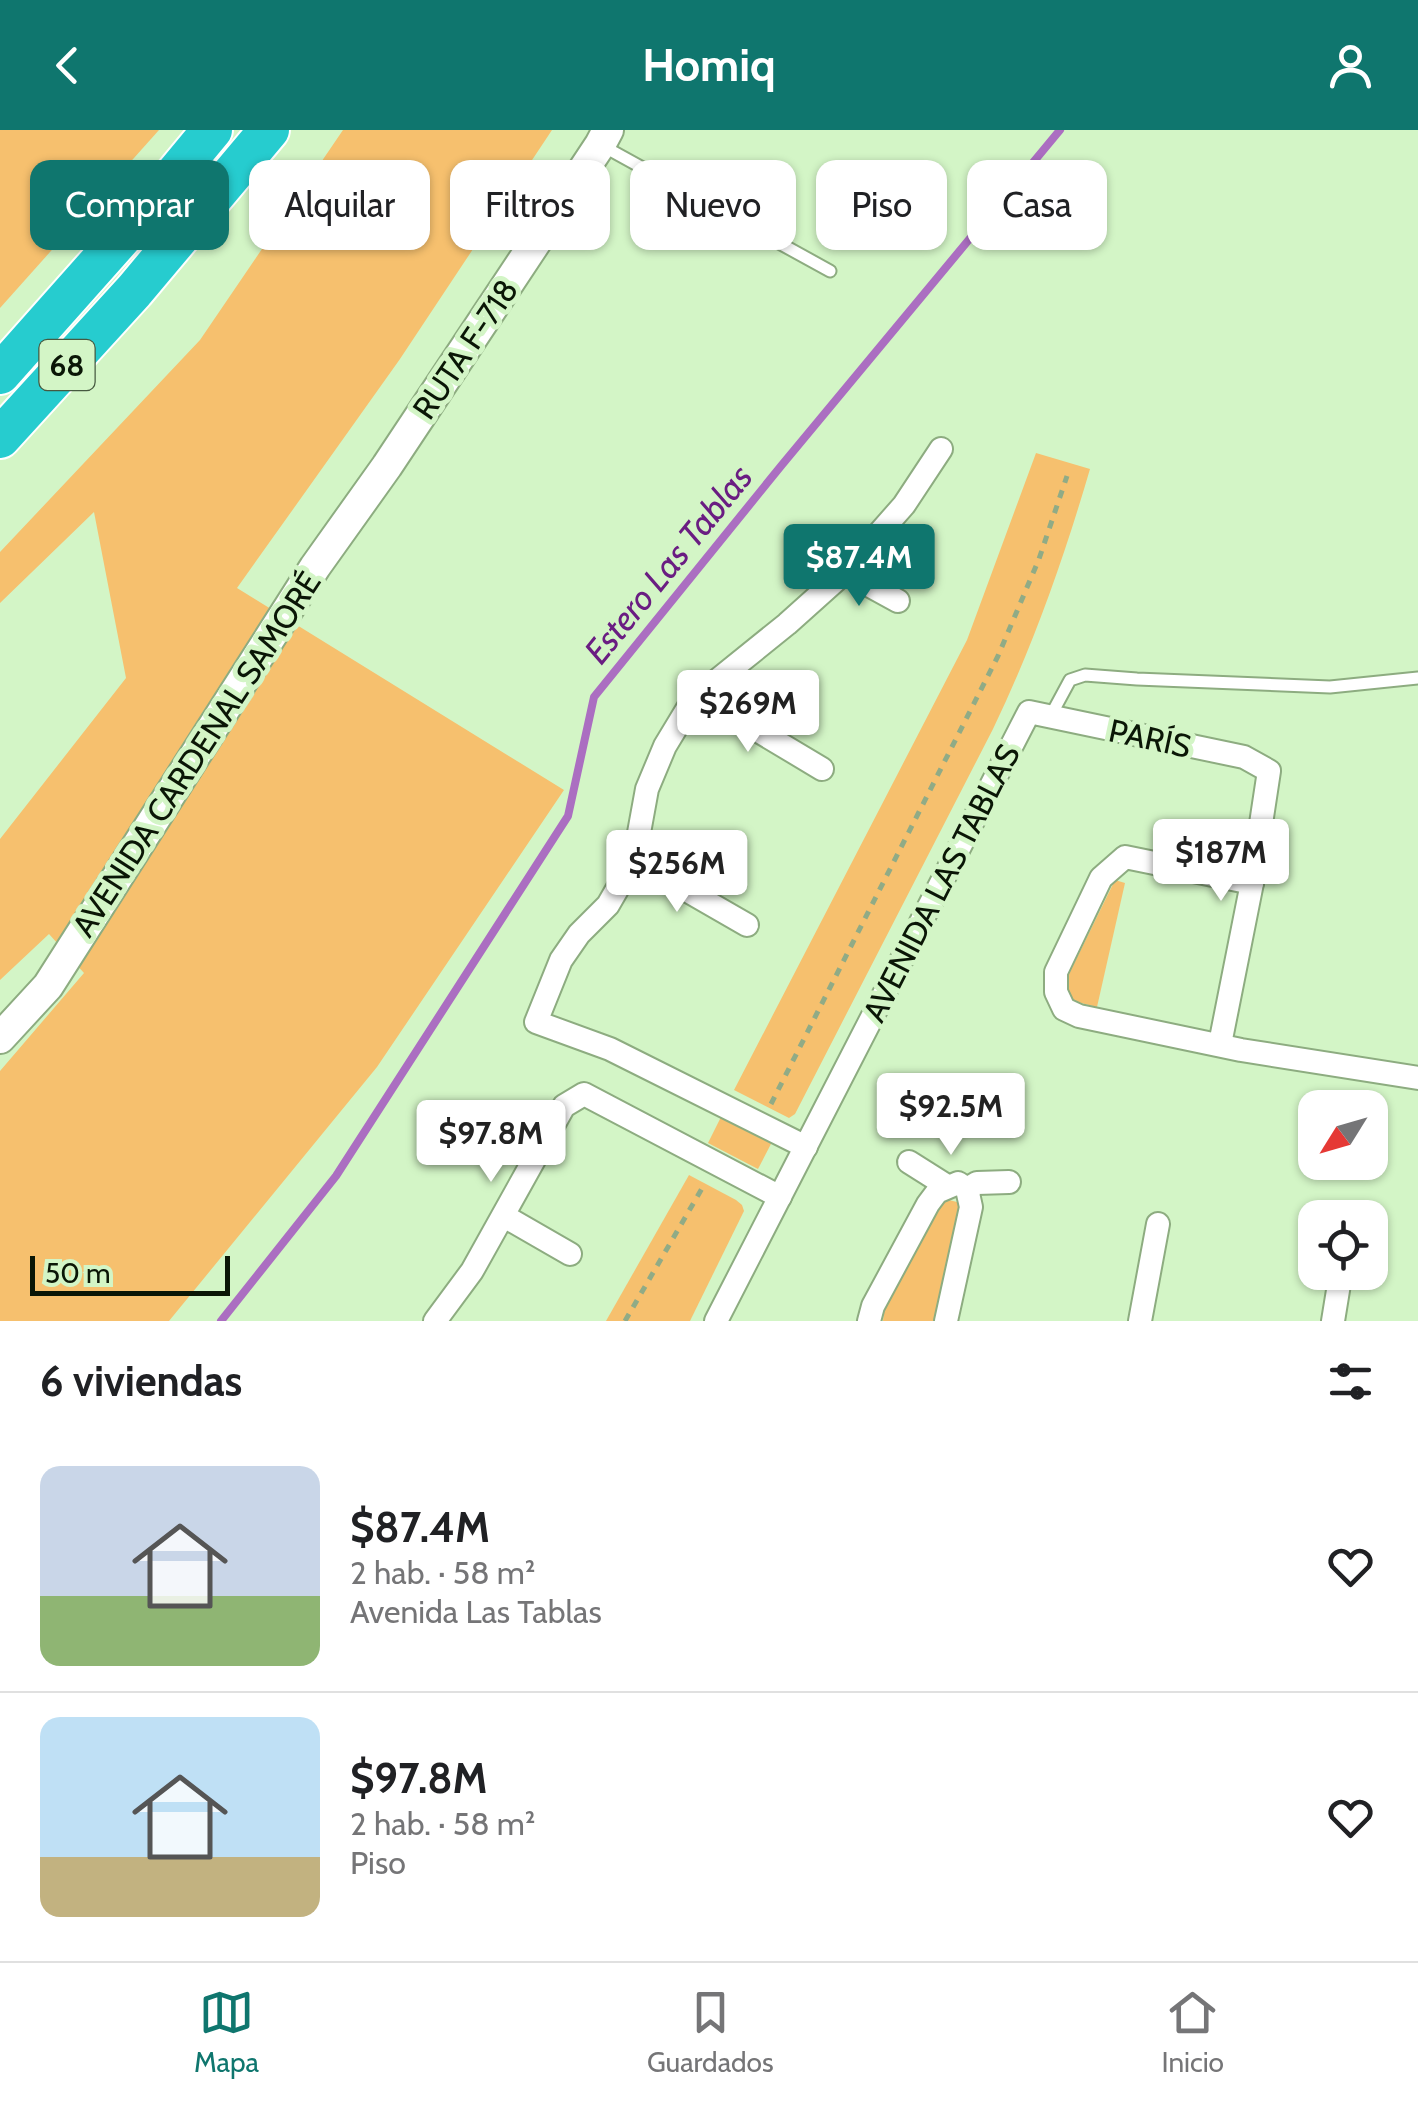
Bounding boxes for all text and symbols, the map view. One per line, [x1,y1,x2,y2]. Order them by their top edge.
icon: back [40,38,95,93]
text: Homiq [642,38,776,92]
icon: person [1323,38,1378,93]
chip: Comprar [30,160,229,250]
chip: Alquilar [249,160,430,250]
chip: Filtros [450,160,610,250]
chip: Nuevo [630,160,796,250]
chip: Piso [816,160,947,250]
chip: Casa [967,160,1107,250]
street label: RUTA F-718 [404,272,526,426]
road number: 68 [40,340,94,390]
water label: Estero Las Tablas [575,456,761,672]
pin: $87.4M [778,524,940,609]
text: $87.4M [806,537,912,576]
street label: AVENIDA CARDENAL SAMORÉ [63,564,329,944]
pin: $269M [678,670,818,755]
text: $269M [699,683,797,722]
street label: PARÍS [1105,710,1195,766]
street label: AVENIDA LAS TABLAS [854,738,1028,1028]
pin: $187M [1151,819,1291,904]
pin: $256M [607,830,747,915]
text: $187M [1175,832,1267,871]
text: $256M [628,843,726,882]
pin: $92.5M [870,1073,1032,1158]
text: $92.5M [899,1086,1003,1125]
north arrow [1298,1090,1388,1180]
map controls [1298,1090,1388,1290]
pin: $97.8M [410,1100,572,1185]
text: $97.8M [439,1113,543,1152]
button: locate [1298,1200,1388,1290]
scale bar [30,1251,230,1296]
text: 50 m [45,1256,111,1290]
icon: filters [1323,1354,1378,1409]
text: 6 viviendas [40,1355,242,1407]
text: $87.4M [350,1501,490,1553]
icon: home [120,1506,240,1626]
icon: heart [1323,1539,1378,1594]
text: 2 hab. · 58 m² [350,1553,535,1592]
text: Avenida Las Tablas [350,1592,602,1631]
text: $97.8M [350,1752,488,1804]
icon: home [120,1757,240,1877]
icon: heart [1323,1790,1378,1845]
text: 2 hab. · 58 m² [350,1804,535,1843]
text: Piso [350,1843,406,1882]
tab: Mapa [194,1985,259,2079]
tab: Guardados [647,1985,774,2079]
tab: Inicio [1162,1985,1224,2079]

